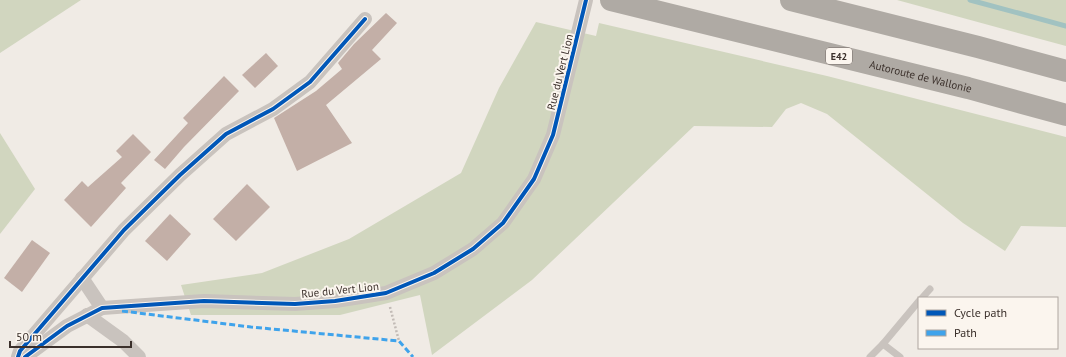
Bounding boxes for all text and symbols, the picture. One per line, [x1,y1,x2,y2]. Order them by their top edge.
street label: Rue du Vert Lion [544,33,576,111]
road number: E42 [826,48,852,64]
street label: Autoroute de Wallonie [868,57,974,96]
street label: Rue du Vert Lion [301,279,379,301]
legend [918,297,1058,349]
text: Cycle path [954,305,1007,320]
scale bar [10,323,131,349]
text: Path [954,325,977,340]
text: 50 m [16,329,42,344]

